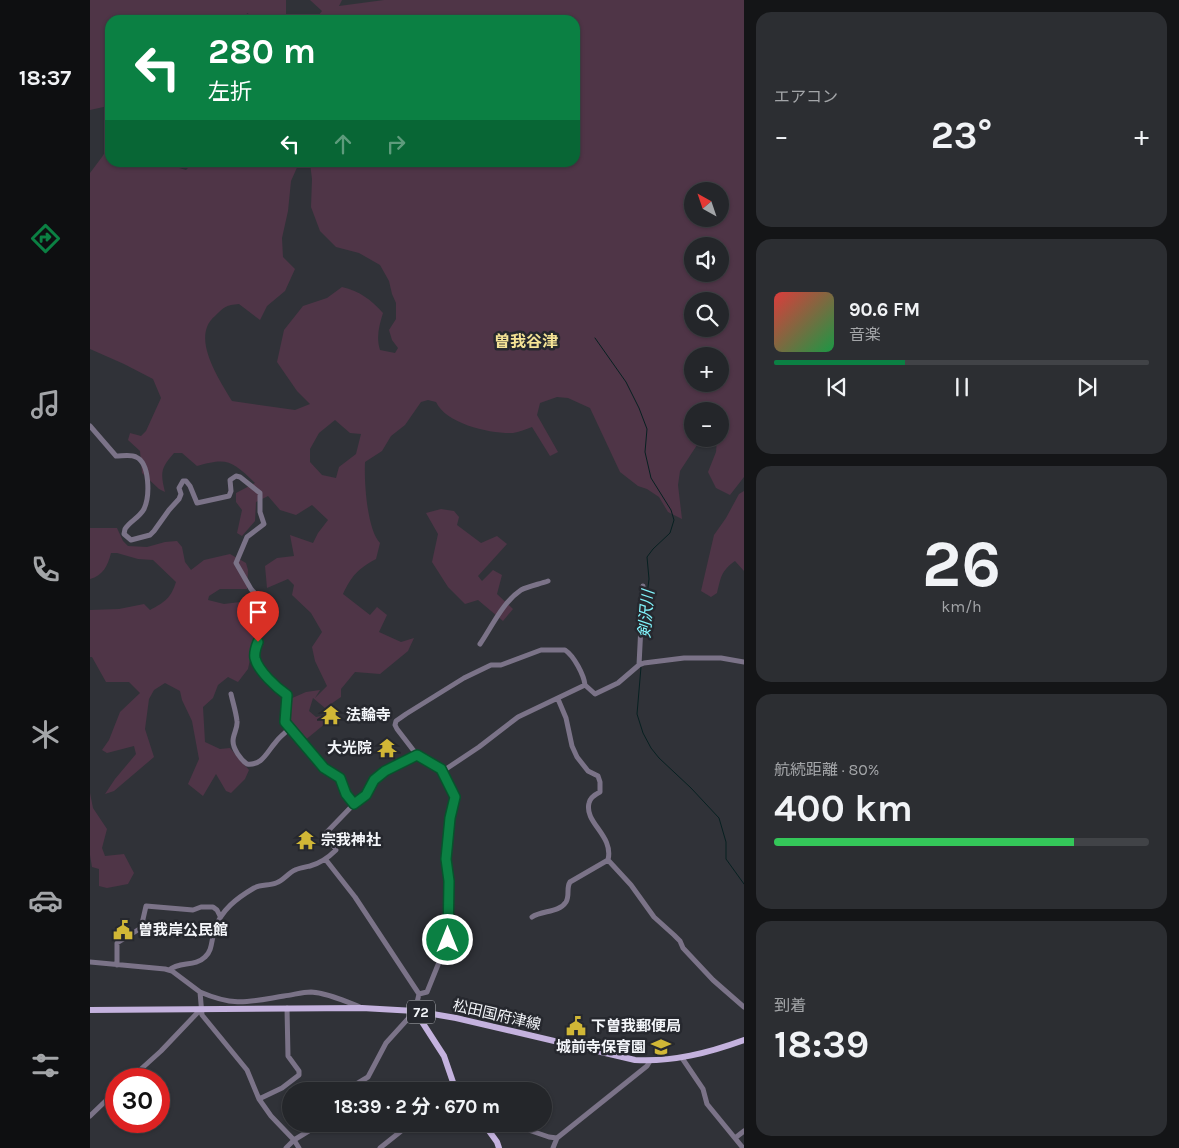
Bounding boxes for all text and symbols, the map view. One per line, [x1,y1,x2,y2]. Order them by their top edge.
text: 280 m [208,31,316,72]
icon: left [125,35,190,100]
text: 18:37 [19,65,71,91]
text: 左折 [208,79,252,105]
text: エアコン [774,87,838,106]
text: 23° [931,113,992,158]
text: − [774,119,789,152]
text: + [1134,119,1149,152]
icon: left [276,130,304,158]
icon: ahead [329,130,357,158]
icon: right [382,130,410,158]
north arrow [684,182,729,228]
map controls [684,182,729,447]
icon: directions [28,221,63,256]
button: sound [684,237,729,282]
button: search [684,292,729,337]
text: 90.6 FM [849,299,920,321]
text: 音楽 [849,325,881,344]
district label: 曽我谷津 [494,332,558,351]
button: + [684,347,729,392]
icon: previous [823,373,851,401]
icon: pause [948,373,976,401]
icon: next [1073,373,1101,401]
icon: music [28,387,63,422]
button: − [684,402,729,447]
text: 26 [922,526,1001,602]
icon: phone [28,552,63,587]
water label: 剣沢川 [634,587,658,639]
pin [237,591,279,642]
text: km/h [941,597,982,616]
icon: arrive [244,598,272,626]
temple icon: 法輪寺 [320,704,342,726]
place label: 法輪寺 [346,706,391,724]
icon: climate [28,717,63,752]
temple icon: 大光院 [376,737,398,759]
place label: 大光院 [327,739,372,757]
text: 航続距離 · 80% [774,760,879,779]
text: 400 km [774,786,913,831]
temple icon: 宗我神社 [295,829,317,851]
place label: 宗我神社 [321,831,381,849]
icon: car [28,883,63,918]
position arrow [421,913,473,965]
public building icon: 曽我岸公民館 [112,919,134,941]
place label: 曽我岸公民館 [138,921,228,939]
street label: 松田国府津線 [451,996,543,1034]
text: 到着 [774,996,806,1015]
road number: 72 [407,1000,435,1024]
public building icon: 下曽我郵便局 [565,1015,587,1037]
place label: 下曽我郵便局 [591,1017,681,1035]
text: 18:39 [774,1022,869,1067]
school or university icon: 城前寺保育園 [650,1036,672,1058]
place label: 城前寺保育園 [556,1038,646,1056]
icon: filters [28,1048,63,1083]
speed limit sign: 30 [105,1068,170,1133]
text: 18:39 · 2 分 · 670 m [334,1096,500,1118]

